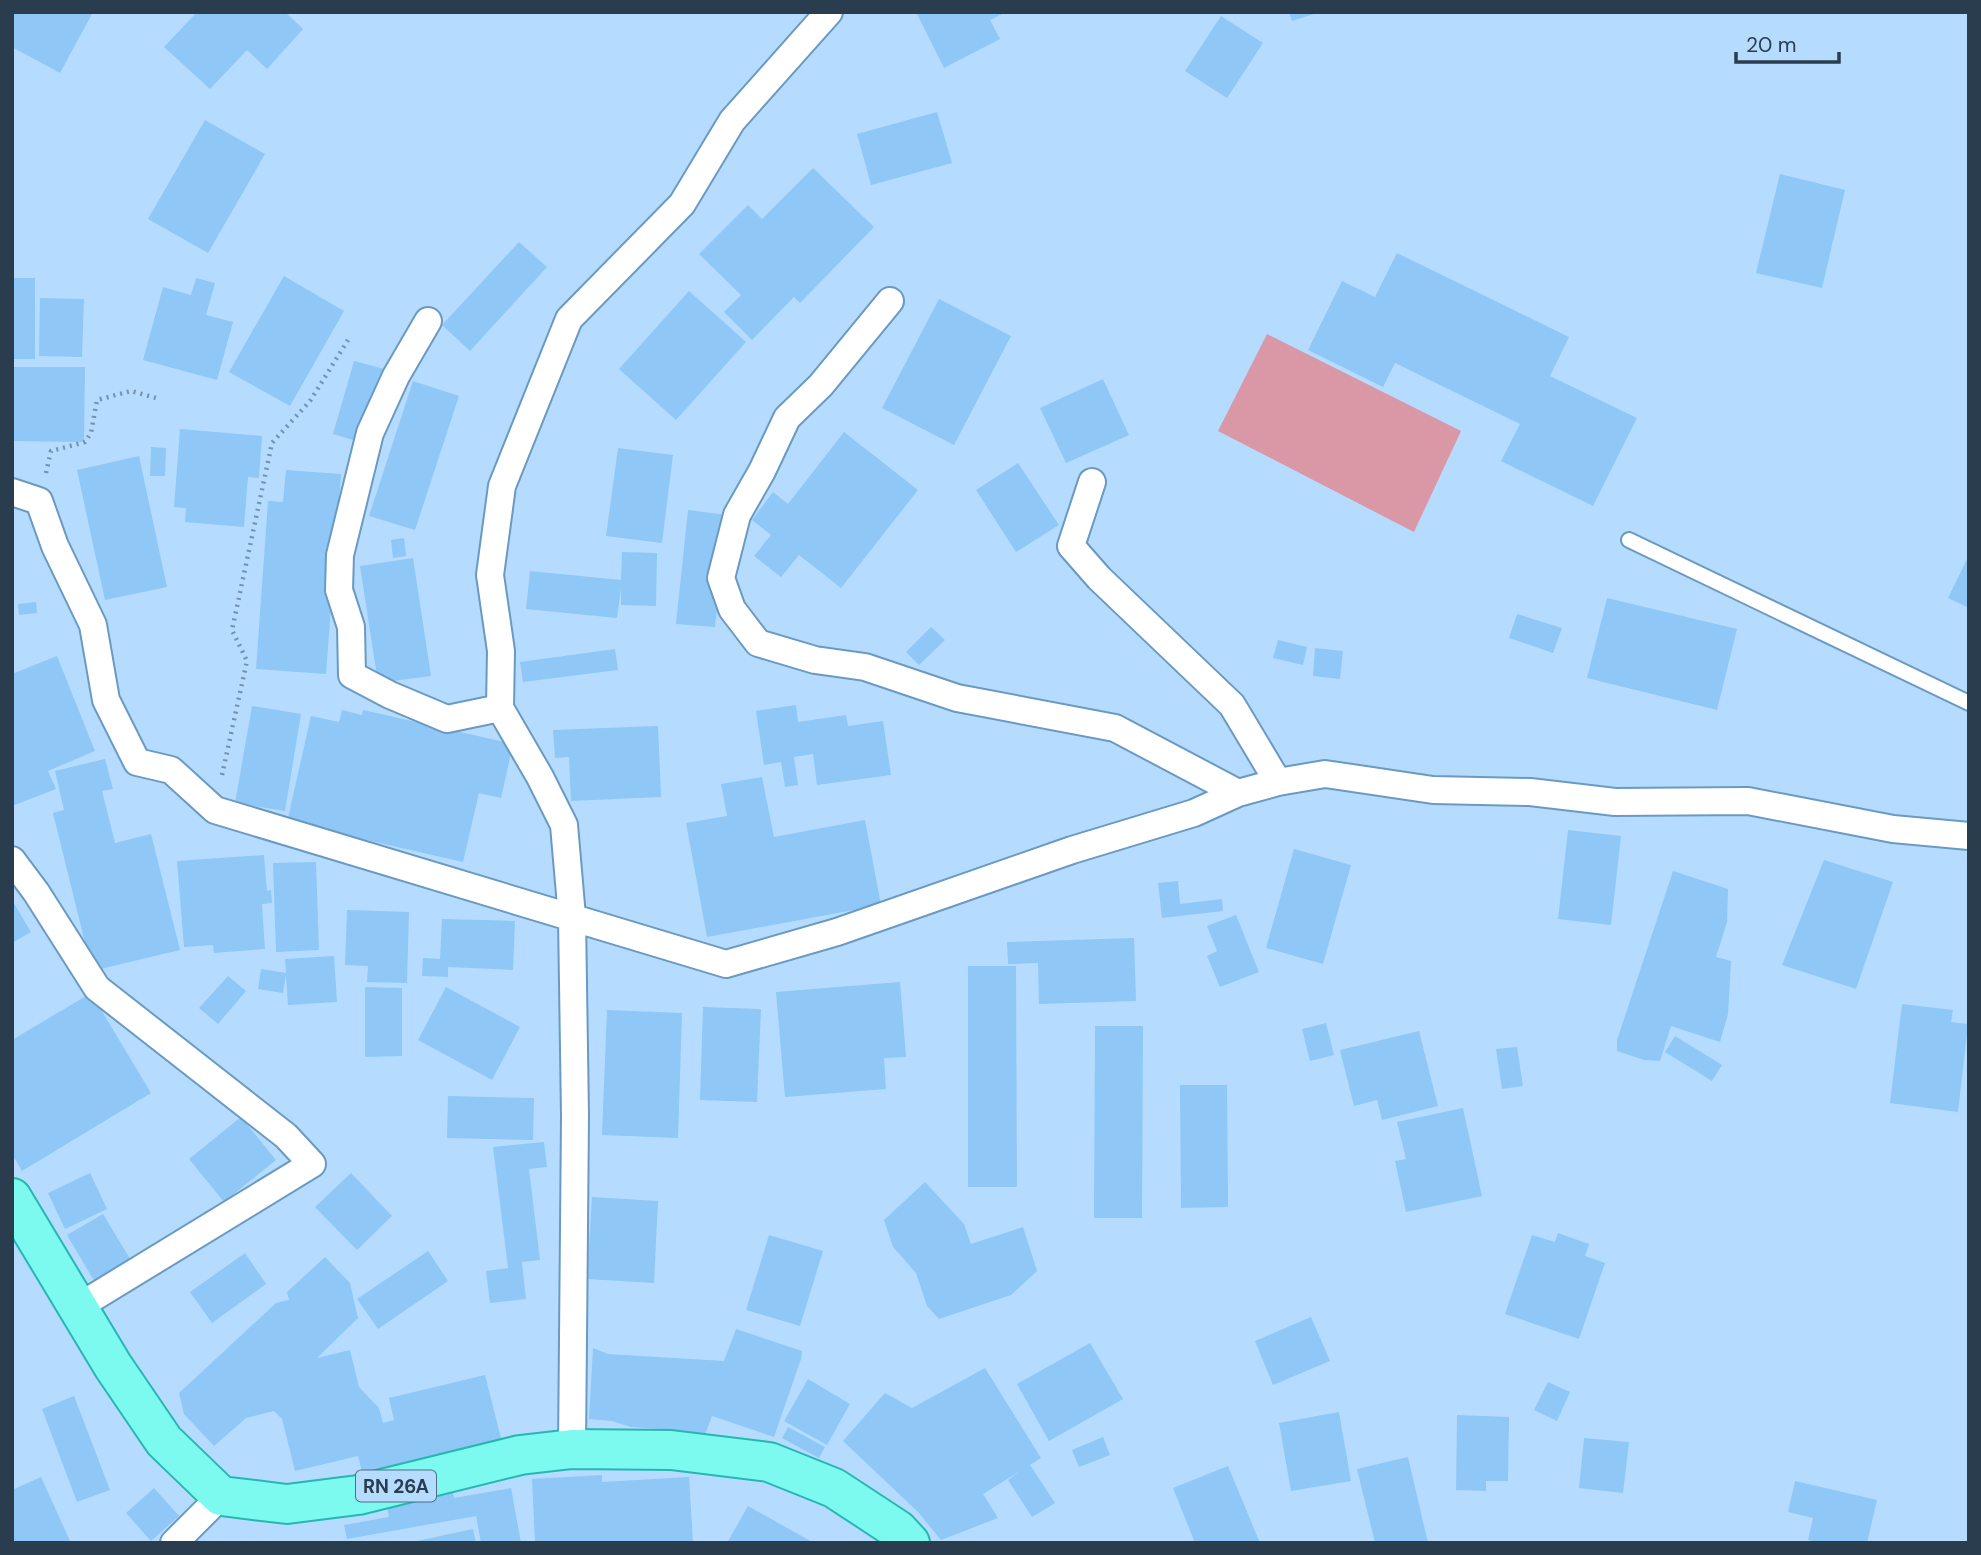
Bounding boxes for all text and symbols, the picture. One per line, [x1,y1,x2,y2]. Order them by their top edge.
scale bar [1736,21,1839,65]
text: 20 m [1746,31,1797,59]
road number: RN 26A [356,1470,436,1502]

